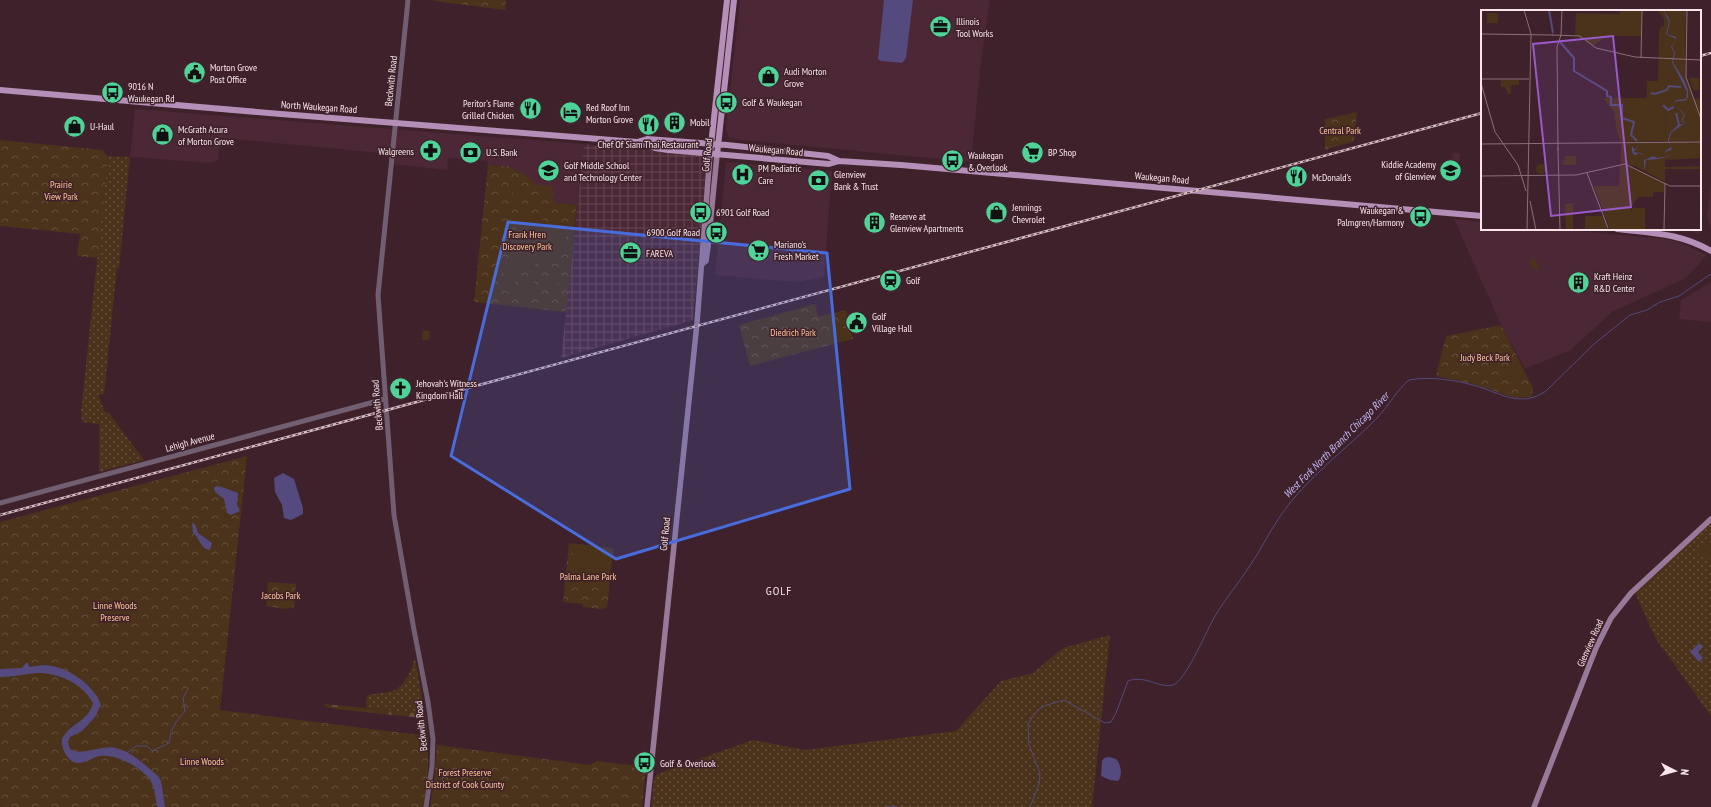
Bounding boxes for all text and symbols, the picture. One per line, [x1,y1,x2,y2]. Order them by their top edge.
inset map [1481,10,1701,230]
office icon: Illinois Tool Works [927,14,953,40]
place label: Illinois Tool Works [956,15,994,40]
street label: Beckwith Road [382,55,400,107]
public building icon: Morton Grove Post Office [181,60,207,86]
place label: Morton Grove Post Office [210,61,257,86]
shop icon: Audi Morton Grove [756,64,782,90]
place label: Audi Morton Grove [784,65,827,90]
bus stop icon: 9016 N Waukegan Rd [99,79,125,105]
place label: 9016 N Waukegan Rd [128,80,175,105]
bus stop icon: Golf & Waukegan [714,89,740,115]
restaurant icon: Peritor's Flame Grilled Chicken [517,96,543,122]
place label: Golf & Waukegan [742,96,802,109]
place label: Peritor's Flame Grilled Chicken [462,97,514,122]
street label: North Waukegan Road [281,98,357,116]
hotel icon: Red Roof Inn Morton Grove [557,100,583,126]
place label: Red Roof Inn Morton Grove [586,101,633,126]
building icon: Mobil [661,109,687,135]
restaurant icon: Chef Of Siam Thai Restaurant [635,111,661,137]
shop icon: U-Haul [62,113,88,139]
place label: Mobil [690,116,710,129]
place label: U-Haul [90,120,115,133]
shop icon: McGrath Acura of Morton Grove [150,122,176,148]
place label: McGrath Acura of Morton Grove [178,123,234,148]
park label: Central Park [1319,124,1361,137]
pharmacy icon: Walgreens [417,138,443,164]
place label: Chef Of Siam Thai Restaurant [598,138,699,151]
street label: Golf Road [699,138,715,172]
bank icon: U.S. Bank [457,139,483,165]
supermarket icon: BP Shop [1019,139,1045,165]
street label: Waukegan Road [748,141,804,159]
place label: Walgreens [378,145,415,158]
place label: U.S. Bank [486,146,518,159]
place label: BP Shop [1048,146,1076,159]
bus stop icon: Waukegan & Overlook [940,148,966,174]
place label: Waukegan & Overlook [968,149,1008,174]
school or university icon: Kiddie Academy of Glenview [1438,157,1464,183]
school or university icon: Golf Middle School and Technology Center [536,158,562,184]
place label: Kiddie Academy of Glenview [1381,158,1436,183]
place label: Golf Middle School and Technology Center [564,159,642,184]
hospital icon: PM Pediatric Care [730,161,756,187]
place label: PM Pediatric Care [758,162,802,187]
restaurant icon: McDonald's [1283,164,1309,190]
bank icon: Glenview Bank & Trust [805,167,831,193]
place label: Glenview Bank & Trust [834,168,878,193]
street label: Waukegan Road [1134,169,1190,187]
place label: McDonald's [1312,171,1352,184]
park label: Prairie View Park [43,178,78,203]
bus stop icon: 6901 Golf Road [687,199,713,225]
shop icon: Jennings Chevrolet [983,200,1009,226]
place label: Jennings Chevrolet [1011,201,1045,226]
bus stop icon: Waukegan & Palmgren/Harmony [1407,203,1433,229]
place label: Waukegan & Palmgren/Harmony [1337,204,1404,229]
place label: 6901 Golf Road [716,206,769,219]
building icon: Reserve at Glenview Apartments [862,209,888,235]
place label: Reserve at Glenview Apartments [890,210,964,235]
bus stop icon: 6900 Golf Road [703,219,729,245]
place label: 6900 Golf Road [647,226,700,239]
park label: Frank Hren Discovery Park [502,228,552,253]
supermarket icon: Mariano's Fresh Market [745,237,771,263]
place label: Mariano's Fresh Market [774,238,819,263]
office icon: FAREVA [617,240,643,266]
place label: FAREVA [646,247,673,260]
station icon: Golf [878,267,904,293]
building icon: Kraft Heinz R&D Center [1566,269,1592,295]
place label: Kraft Heinz R&D Center [1594,270,1635,295]
place label: Golf [906,274,921,287]
public building icon: Golf Village Hall [843,309,869,335]
place label: Golf Village Hall [871,310,913,335]
park label: Diedrich Park [770,326,816,339]
park label: Judy Beck Park [1459,351,1510,364]
church icon: Jehovah's Witness Kingdom Hall [388,376,414,402]
place label: Jehovah's Witness Kingdom Hall [415,377,478,402]
street label: Beckwith Road [368,379,386,431]
water label: West Fork North Branch Chicago River [1280,388,1393,501]
street label: Lehigh Avenue [164,429,216,455]
street label: Golf Road [657,517,673,551]
park label: Palma Lane Park [560,570,616,583]
district label: GOLF [766,583,792,598]
park label: Jacobs Park [261,589,301,602]
park label: Linne Woods Preserve [93,599,138,624]
street label: Glenview Road [1574,617,1606,669]
street label: Beckwith Road [412,700,430,752]
bus stop icon: Golf & Overlook [632,750,658,776]
north arrow [1655,751,1695,791]
park label: Linne Woods [180,755,225,768]
place label: Golf & Overlook [660,757,716,770]
park label: Forest Preserve District of Cook County [426,766,504,791]
text: N [1678,768,1692,776]

